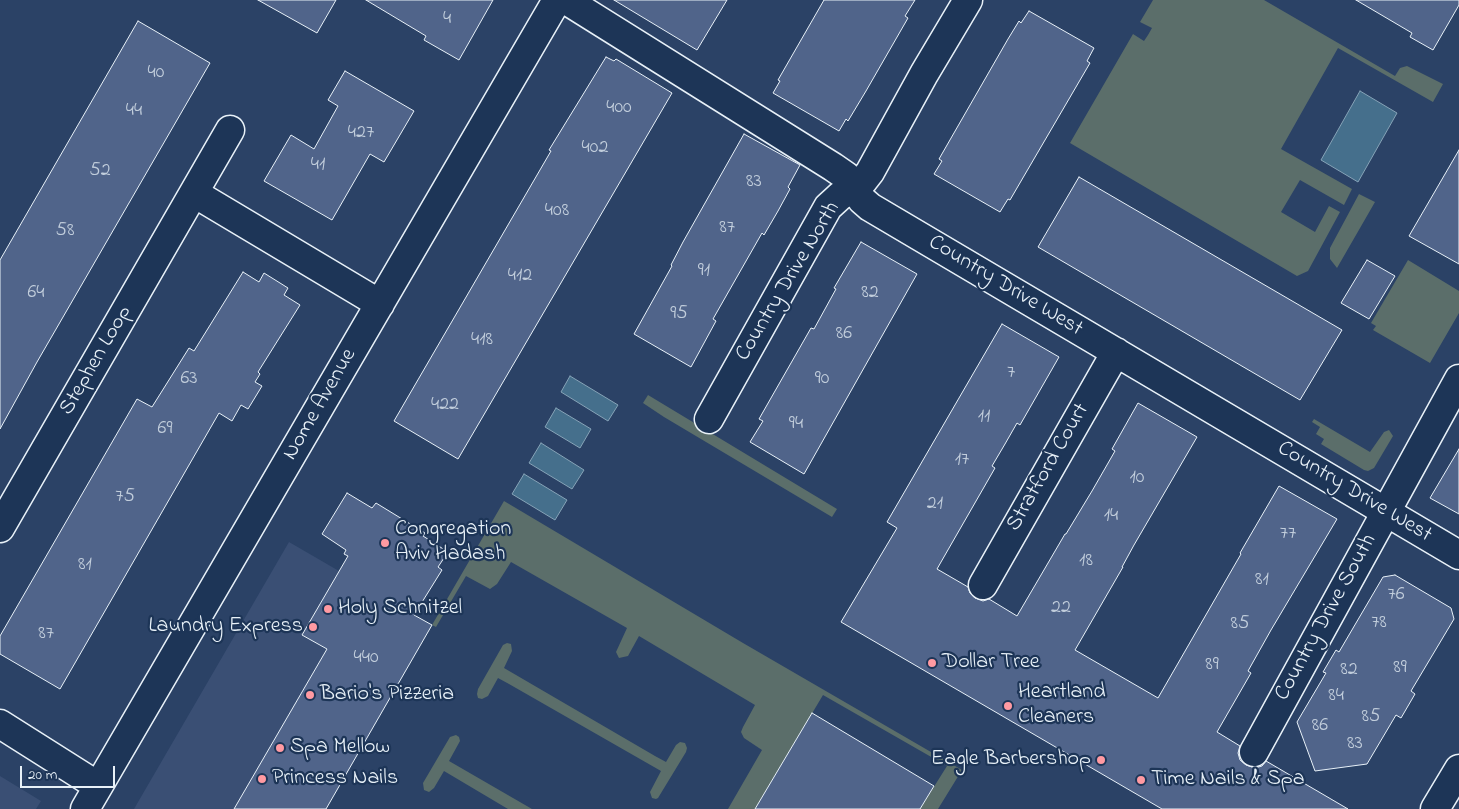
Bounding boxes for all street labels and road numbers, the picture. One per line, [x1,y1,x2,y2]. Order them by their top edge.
street label: Country Drive North [731,198,847,366]
street label: Country Drive West [923,230,1087,344]
street label: Stephen Loop [55,301,139,421]
street label: Nome Avenue [278,344,364,466]
street label: Stratford Court [1002,400,1096,536]
street label: Country Drive West [1272,436,1436,550]
street label: Country Drive South [1270,530,1384,706]

